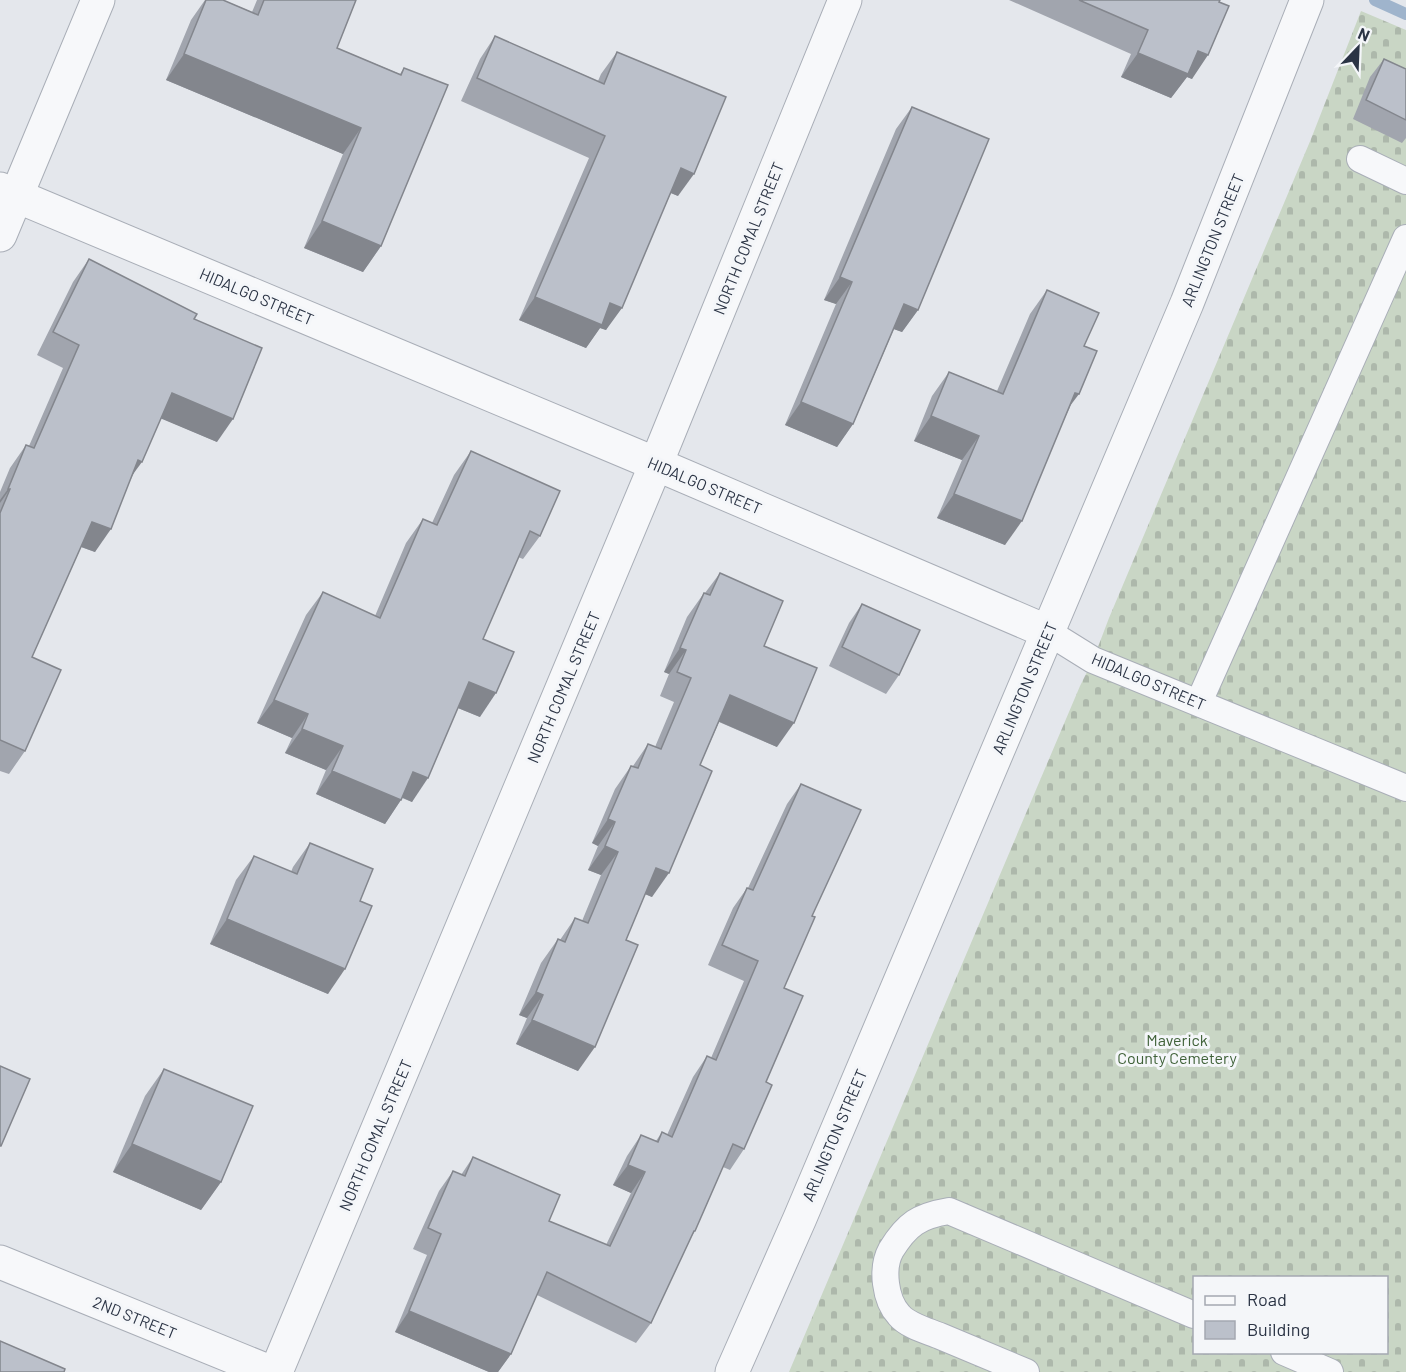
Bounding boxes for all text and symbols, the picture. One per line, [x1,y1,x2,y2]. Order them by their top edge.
north arrow [1328,18,1388,78]
text: N [1355,23,1373,45]
street label: NORTH COMAL STREET [709,159,787,317]
street label: ARLINGTON STREET [1177,171,1247,309]
street label: HIDALGO STREET [197,263,317,329]
street label: HIDALGO STREET [645,452,765,518]
street label: NORTH COMAL STREET [522,608,604,766]
street label: ARLINGTON STREET [988,619,1060,757]
street label: HIDALGO STREET [1089,648,1209,714]
park label: Maverick County Cemetery [1117,1030,1237,1067]
street label: NORTH COMAL STREET [334,1056,416,1214]
street label: ARLINGTON STREET [798,1066,870,1204]
legend [1193,1276,1388,1354]
text: Road [1247,1288,1287,1310]
street label: 2ND STREET [90,1292,180,1342]
text: Building [1247,1318,1310,1340]

